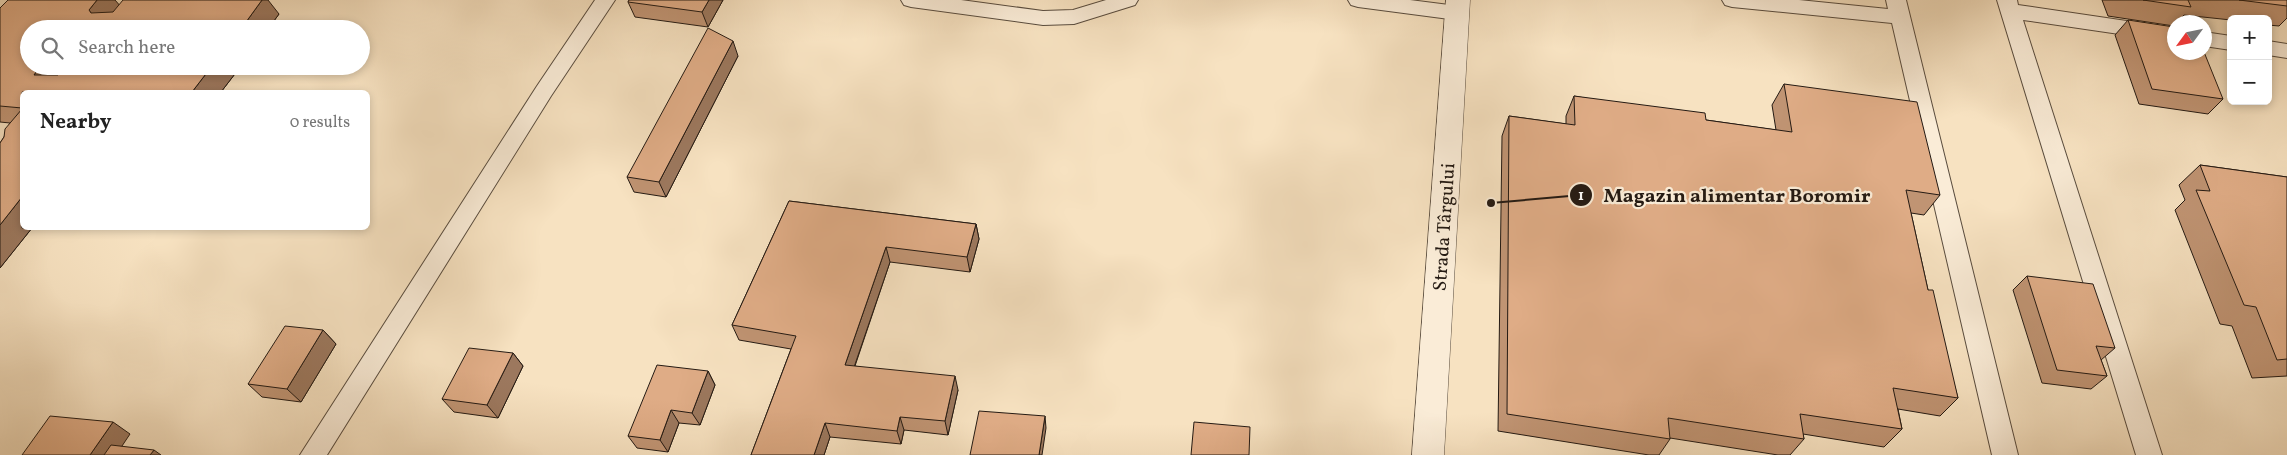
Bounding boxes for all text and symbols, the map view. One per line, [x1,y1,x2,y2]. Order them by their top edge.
north arrow [2167,15,2212,60]
map controls [2227,15,2272,105]
button: + [2227,15,2272,60]
search box [20,20,370,75]
icon: search [38,34,66,62]
text: Search here [78,35,175,61]
button: − [2227,60,2272,105]
text: Nearby [40,108,111,137]
text: 0 results [290,112,350,134]
street label: Strada Târgului [1428,162,1462,292]
callout: Magazin alimentar Boromir [1569,177,1881,212]
text: Magazin alimentar Boromir [1603,183,1871,211]
text: 1 [1578,186,1584,207]

